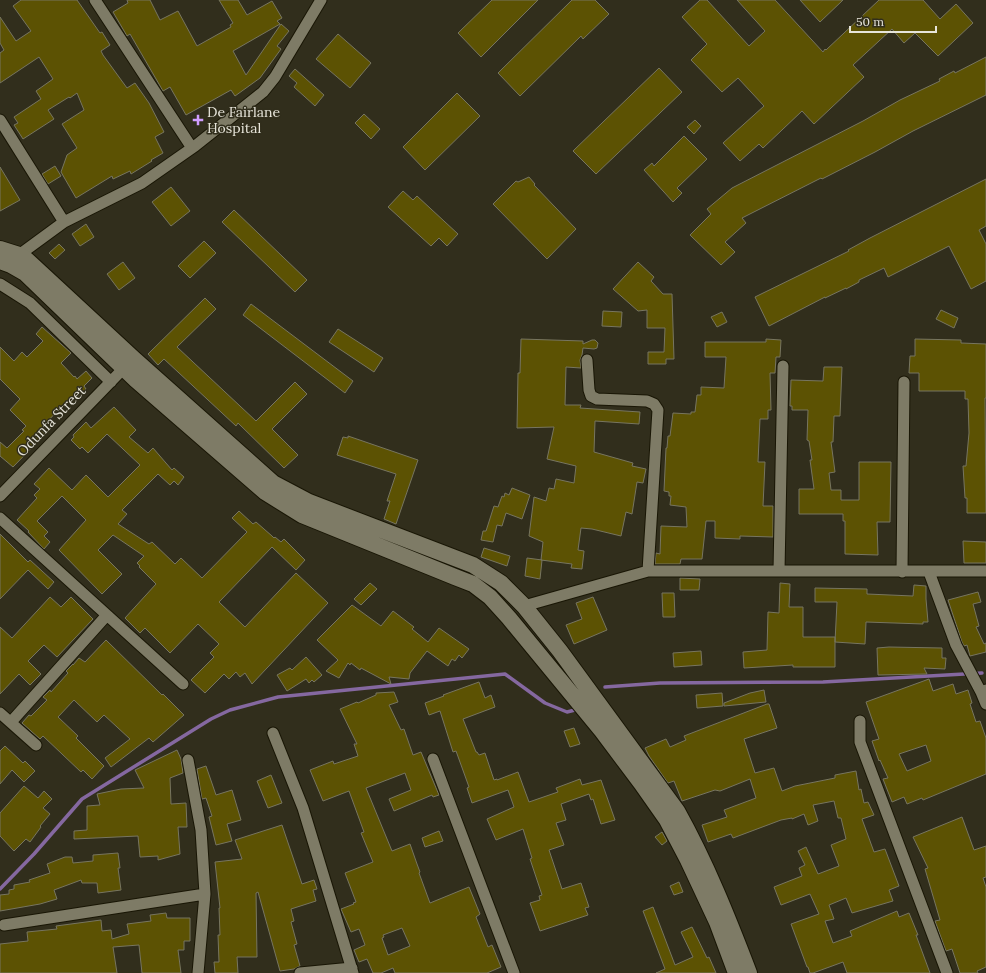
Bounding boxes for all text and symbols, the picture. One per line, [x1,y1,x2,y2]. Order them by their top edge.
scale bar [850,8,936,34]
text: 50 m [856,14,884,29]
place label: De Fairlane Hospital [207,103,281,137]
marker: De Fairlane Hospital [192,114,204,126]
street label: Odunfa Street [13,381,90,460]

